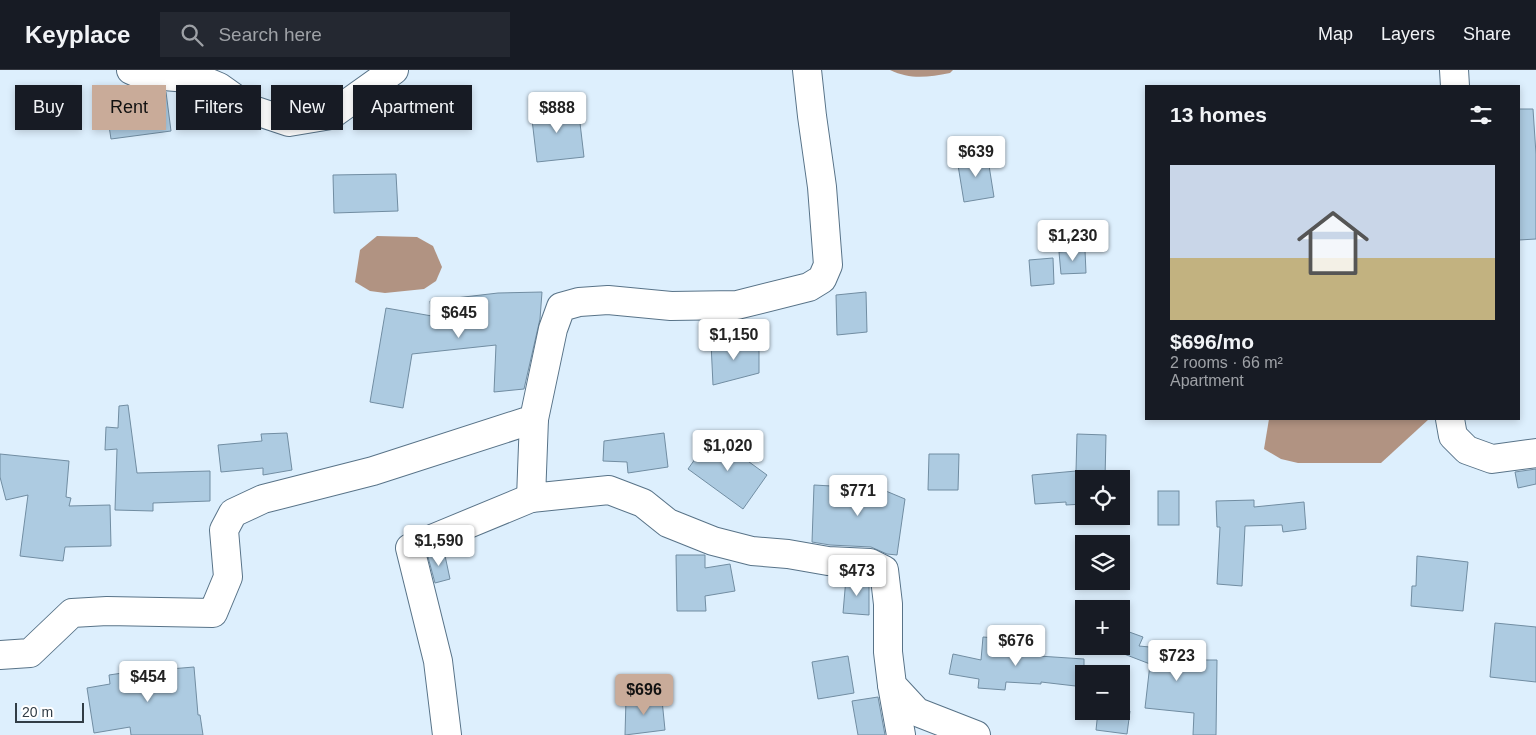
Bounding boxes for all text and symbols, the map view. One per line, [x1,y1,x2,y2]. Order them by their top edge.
search box [160,12,510,57]
text: Keyplace [25,21,130,48]
icon: search [178,21,206,49]
text: Search here [218,24,322,45]
text: Map [1318,24,1353,44]
text: Layers [1381,24,1435,44]
text: Share [1463,24,1511,44]
chip: Buy [15,85,82,130]
chip: Rent [92,85,166,130]
chip: Filters [176,85,261,130]
chip: New [271,85,343,130]
chip: Apartment [353,85,472,130]
pin: $888 [527,92,587,134]
text: $888 [539,99,575,116]
icon: filters [1467,101,1495,129]
text: 13 homes [1170,103,1267,126]
pin: $639 [946,136,1006,178]
text: $639 [958,143,994,160]
icon: home [1288,198,1378,288]
pin: $1,230 [1032,220,1114,262]
text: $1,230 [1049,227,1097,244]
pin: $645 [429,296,489,339]
text: $645 [441,304,477,321]
pin: $1,150 [693,318,775,361]
text: $1,150 [710,326,758,343]
text: $696/mo [1170,330,1254,353]
text: 2 rooms · 66 m² [1170,354,1283,371]
text: Apartment [1170,372,1244,389]
pin: $1,020 [687,430,769,472]
text: $1,020 [704,437,752,454]
map controls [1075,470,1130,720]
button: locate [1075,470,1130,525]
pin: $771 [828,474,888,517]
text: $771 [840,482,876,499]
pin: $1,590 [398,524,480,567]
text: $1,590 [415,532,463,549]
button: layers [1075,535,1130,590]
pin: $473 [827,554,887,597]
text: $473 [839,562,875,579]
button: + [1075,600,1130,655]
pin: $676 [986,624,1046,667]
text: $676 [998,632,1034,649]
pin: $723 [1147,640,1207,682]
text: $723 [1159,647,1195,664]
pin: $454 [118,660,178,703]
button: − [1075,665,1130,720]
text: $454 [130,668,166,685]
pin: $696 [614,674,674,716]
text: $696 [626,681,662,698]
scale bar [15,700,84,723]
text: 20 m [22,704,53,720]

